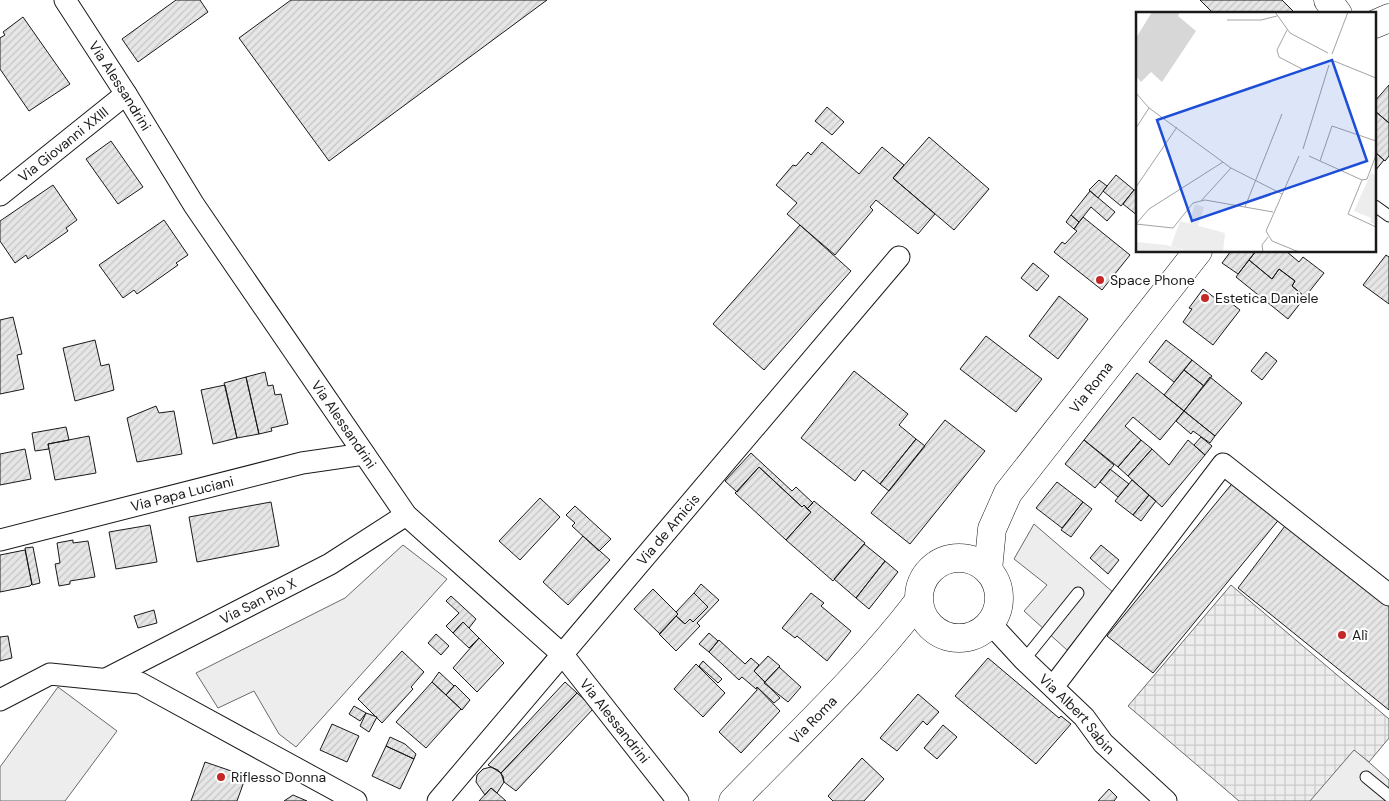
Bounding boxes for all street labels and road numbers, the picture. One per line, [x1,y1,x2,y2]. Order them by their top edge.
street label: Via Alessandrini [85,37,155,134]
street label: Via Giovanni XXIII [14,103,112,186]
street label: Via Roma [1065,358,1117,417]
street label: Via Alessandrini [308,377,381,472]
street label: Via Papa Luciani [129,472,236,515]
street label: Via de Amicis [633,490,704,569]
street label: Via San Pio X [217,574,299,628]
street label: Via Albert Sabin [1035,670,1118,758]
street label: Via Alessandrini [576,675,654,767]
street label: Via Roma [785,692,841,748]

